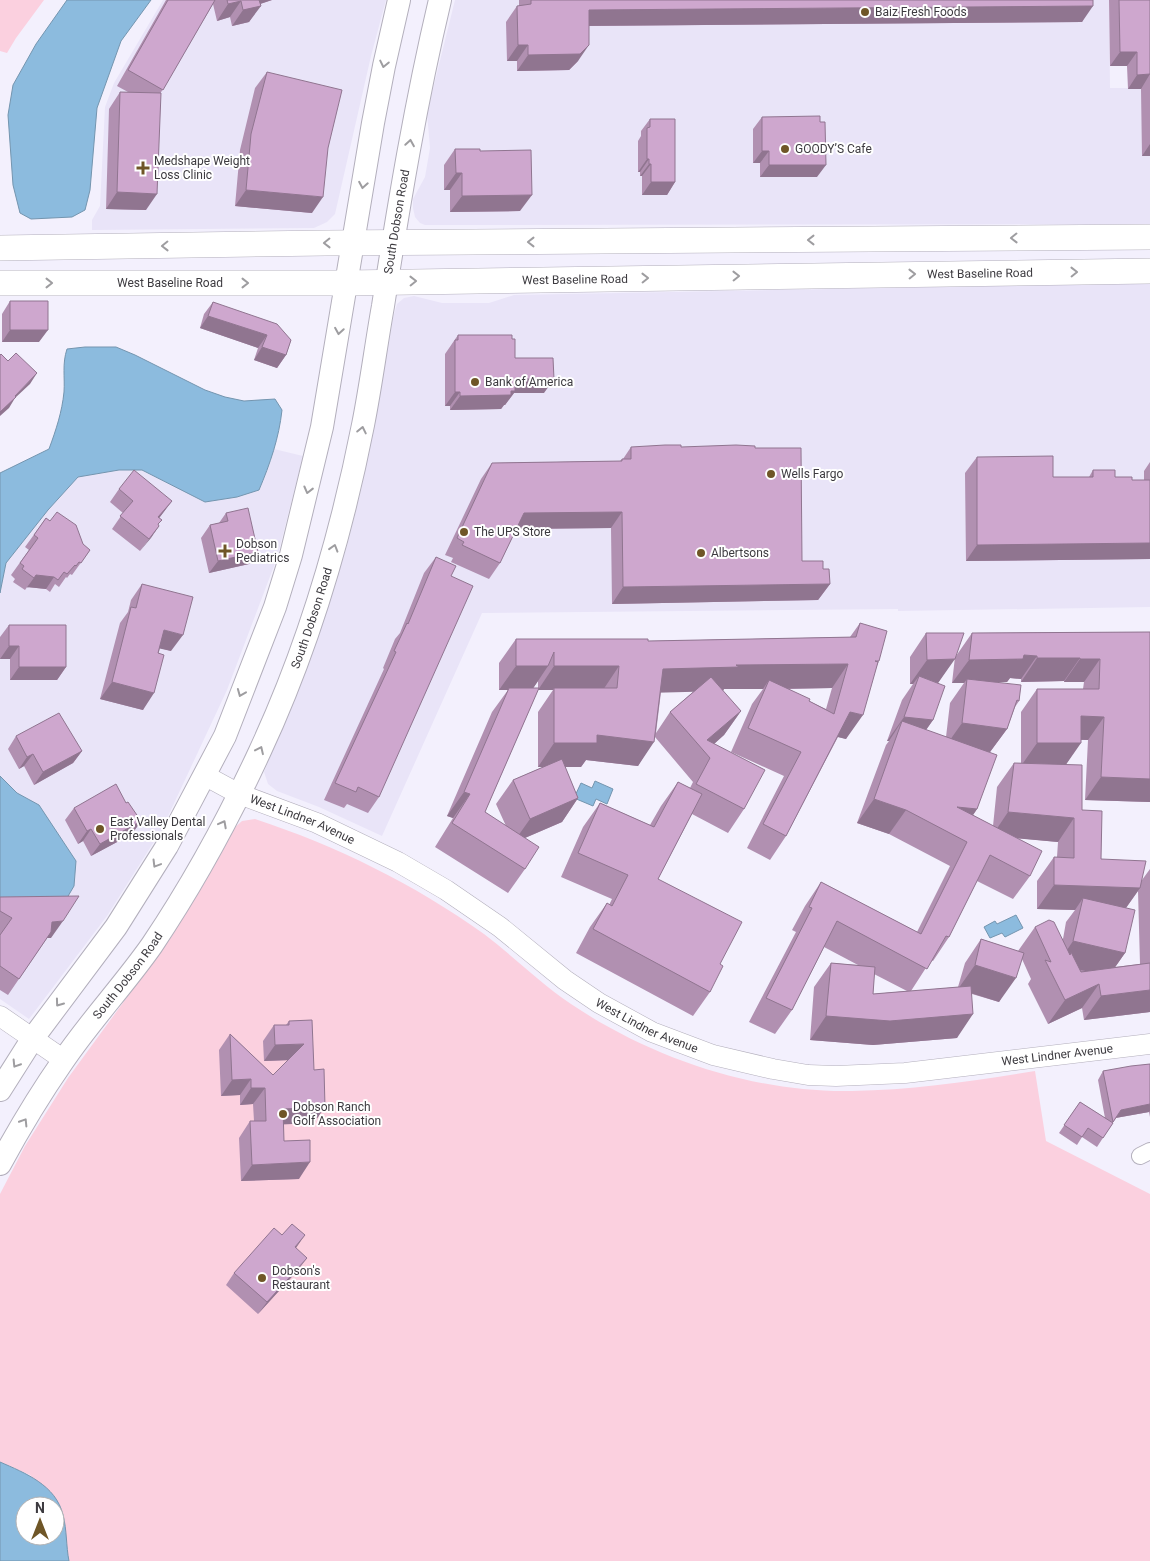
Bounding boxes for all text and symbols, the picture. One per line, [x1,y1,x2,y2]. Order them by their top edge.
place label: Baiz Fresh Foods [875,5,967,19]
marker: Baiz Fresh Foods [859,6,871,18]
one-way arrow [380,59,390,68]
one-way arrow [404,138,415,146]
place label: GOODY’S Cafe [795,142,872,156]
marker: GOODY’S Cafe [779,143,791,155]
place label: Medshape Weight Loss Clinic [154,154,250,182]
marker: Medshape Weight Loss Clinic [136,161,150,175]
street label: South Dobson Road [381,168,412,275]
one-way arrow [358,181,368,189]
one-way arrow [1010,233,1018,243]
one-way arrow [807,235,814,245]
one-way arrow [527,237,534,247]
one-way arrow [323,238,331,248]
one-way arrow [161,241,168,251]
street label: West Baseline Road [927,266,1033,281]
one-way arrow [1070,267,1078,277]
one-way arrow [908,269,916,279]
one-way arrow [732,271,740,281]
street label: West Baseline Road [522,272,628,287]
one-way arrow [642,273,650,283]
street label: West Baseline Road [117,276,223,290]
one-way arrow [410,276,417,286]
one-way arrow [45,278,53,288]
one-way arrow [242,278,249,288]
one-way arrow [335,326,345,335]
place label: Bank of America [485,375,573,389]
marker: Bank of America [469,376,481,388]
one-way arrow [356,425,367,434]
place label: Wells Fargo [781,467,843,481]
marker: Wells Fargo [765,468,777,480]
one-way arrow [303,486,314,495]
place label: The UPS Store [474,525,551,539]
marker: The UPS Store [458,526,470,538]
place label: Dobson Pediatrics [236,537,289,565]
marker: Dobson Pediatrics [218,544,232,558]
one-way arrow [328,544,338,552]
place label: Albertsons [711,546,769,560]
marker: Albertsons [695,547,707,559]
street label: South Dobson Road [288,566,335,671]
one-way arrow [237,688,248,697]
one-way arrow [254,746,265,755]
street label: West Lindner Avenue [248,792,357,847]
place label: East Valley Dental Professionals [110,815,205,843]
one-way arrow [217,820,227,829]
marker: East Valley Dental Professionals [94,823,106,835]
one-way arrow [153,859,163,868]
street label: South Dobson Road [90,930,166,1022]
street label: West Lindner Avenue [593,995,700,1056]
one-way arrow [56,997,64,1006]
street label: West Lindner Avenue [1001,1041,1114,1069]
one-way arrow [13,1059,23,1068]
place label: Dobson Ranch Golf Association [293,1100,381,1128]
marker: Dobson Ranch Golf Association [277,1108,289,1120]
one-way arrow [17,1118,27,1127]
place label: Dobson's Restaurant [272,1264,330,1292]
marker: Dobson's Restaurant [256,1272,268,1284]
north arrow [15,1496,65,1546]
text: N [35,1500,45,1516]

